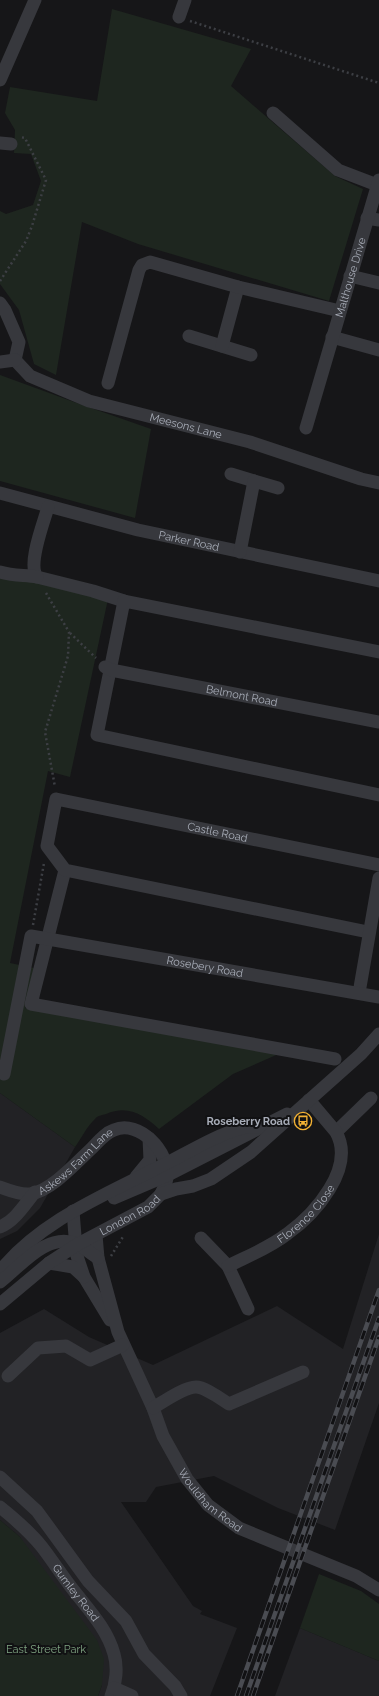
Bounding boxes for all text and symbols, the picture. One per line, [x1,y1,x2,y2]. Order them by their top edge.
street label: Malthouse Drive [333,236,369,319]
street label: Meesons Lane [148,411,224,442]
street label: Parker Road [157,529,220,554]
street label: Belmont Road [205,683,279,709]
street label: Castle Road [186,820,249,845]
street label: Rosebery Road [165,954,244,980]
bus stop icon: Roseberry Road [293,1111,313,1131]
place label: Roseberry Road [207,1115,290,1128]
street label: Askews Farm Lane [36,1125,116,1198]
street label: Florence Close [275,1182,338,1246]
street label: London Road [98,1192,163,1238]
street label: Wouldham Road [175,1466,245,1535]
street label: Gumley Road [50,1562,102,1624]
park label: East Street Park [6,1643,86,1656]

